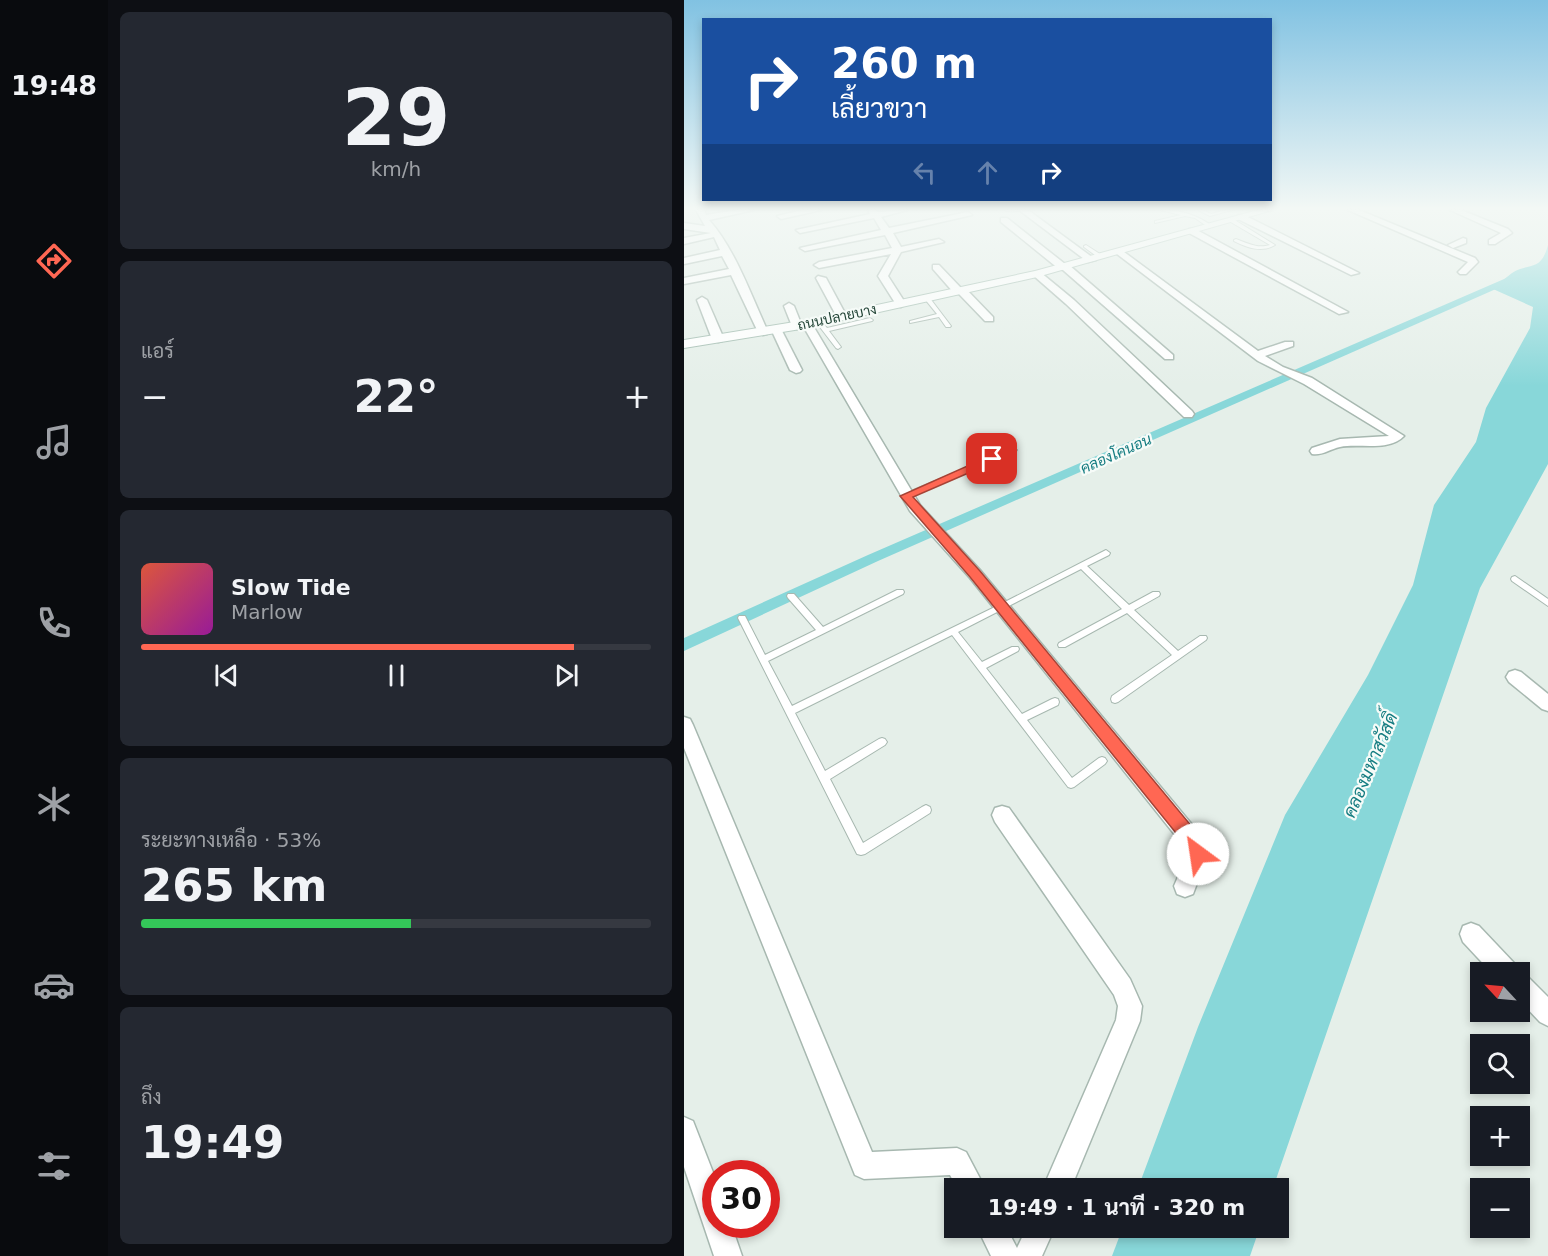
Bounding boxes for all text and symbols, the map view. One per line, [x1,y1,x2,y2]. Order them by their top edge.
text: 260 m [831,39,977,88]
icon: right [732,42,810,120]
text: 19:48 [11,70,97,101]
text: 29 [342,73,450,163]
text: เลี้ยวขวา [831,93,927,124]
icon: left [908,156,941,189]
icon: ahead [971,156,1004,189]
icon: right [1034,156,1067,189]
text: km/h [371,157,421,181]
icon: directions [33,240,75,282]
street label: ถนนปลายบาง [796,301,878,333]
text: แอร์ [141,339,174,363]
text: 22° [353,370,439,423]
text: − [141,377,169,416]
text: + [623,377,651,416]
icon: music [33,421,75,463]
water label: คลองโคนอน [1077,429,1155,478]
pin [966,433,1017,484]
icon: arrive [975,442,1008,475]
text: Slow Tide [231,575,351,600]
text: Marlow [231,600,303,624]
icon: phone [33,602,75,644]
icon: previous [210,659,243,692]
icon: pause [380,659,413,692]
icon: next [550,659,583,692]
water label: คลองมหาสวัสดิ์ [1334,704,1403,821]
icon: climate [33,783,75,825]
position arrow [1166,822,1230,886]
text: ระยะทางเหลือ · 53% [141,828,321,852]
text: 265 km [141,859,327,912]
north arrow [1470,962,1530,1022]
map controls [1470,962,1530,1238]
icon: car [33,964,75,1006]
button: search [1470,1034,1530,1094]
text: ถึง [141,1085,162,1109]
button: + [1470,1106,1530,1166]
text: 19:49 [141,1116,284,1169]
icon: filters [33,1145,75,1187]
speed limit sign: 30 [702,1160,780,1238]
button: − [1470,1178,1530,1238]
text: 19:49 · 1 นาที · 320 m [988,1195,1245,1220]

